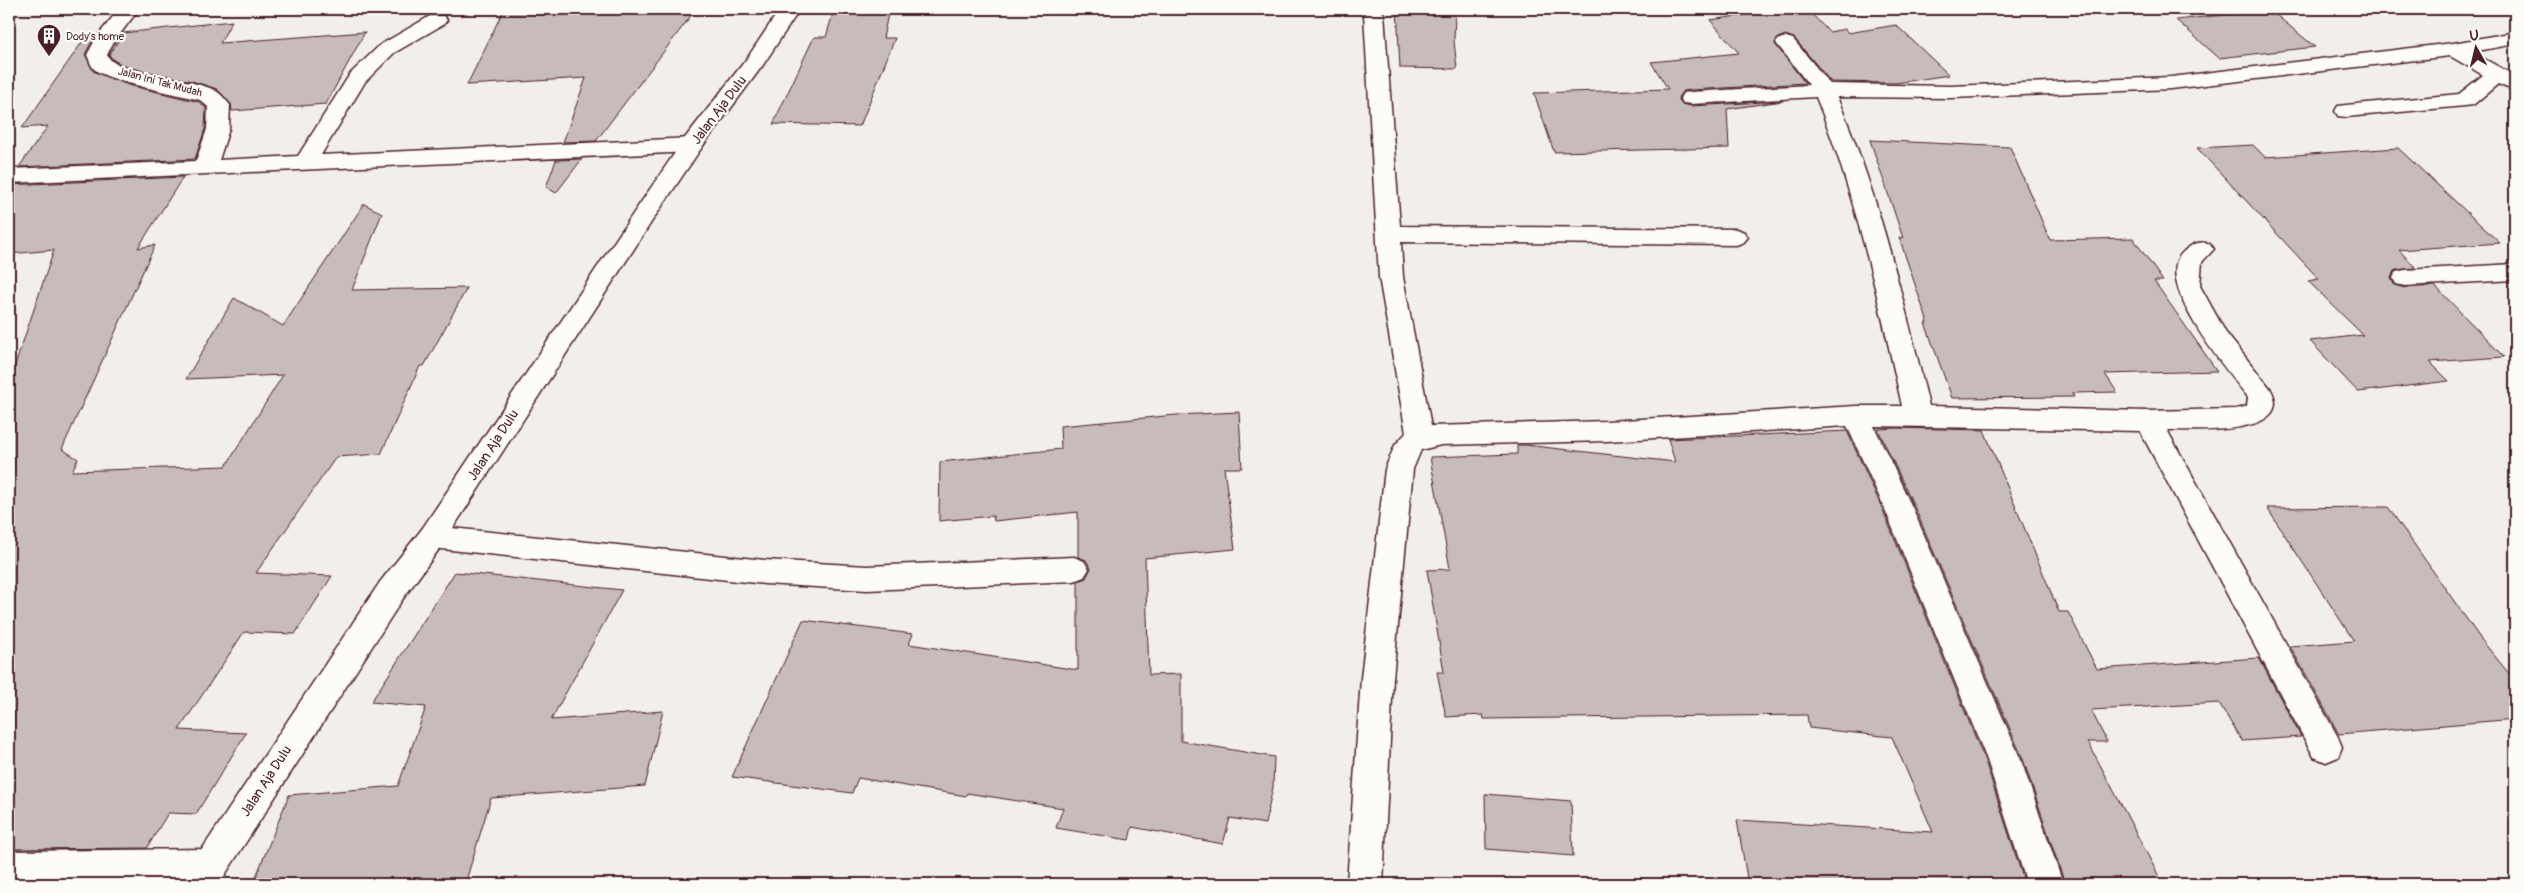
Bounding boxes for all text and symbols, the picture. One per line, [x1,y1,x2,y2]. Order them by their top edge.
north arrow [2452,22,2502,72]
building icon: Dody's home [36,23,62,57]
text: U [2468,27,2480,45]
place label: Dody's home [66,30,125,43]
street label: Jalan Ini Tak Mudah [116,64,204,100]
street label: Jalan Aja Dulu [688,72,750,148]
street label: Jalan Aja Dulu [464,406,522,484]
street label: Jalan Aja Dulu [237,742,295,820]

